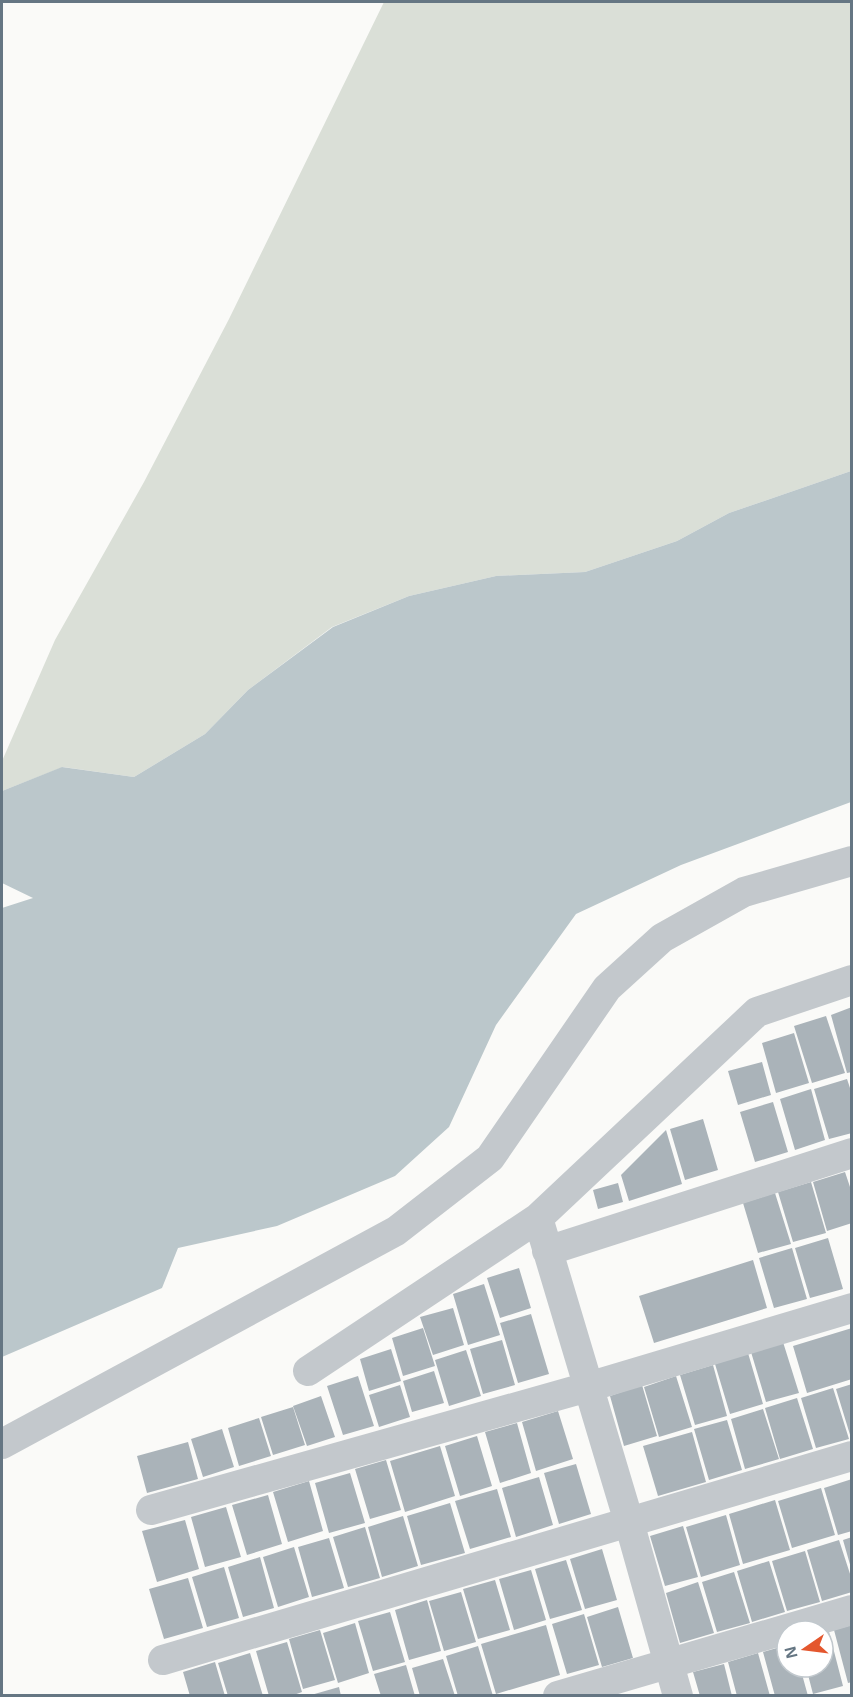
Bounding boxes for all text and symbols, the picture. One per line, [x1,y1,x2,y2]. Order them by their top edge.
north arrow [775,1619,835,1679]
text: N [781,1645,801,1660]

